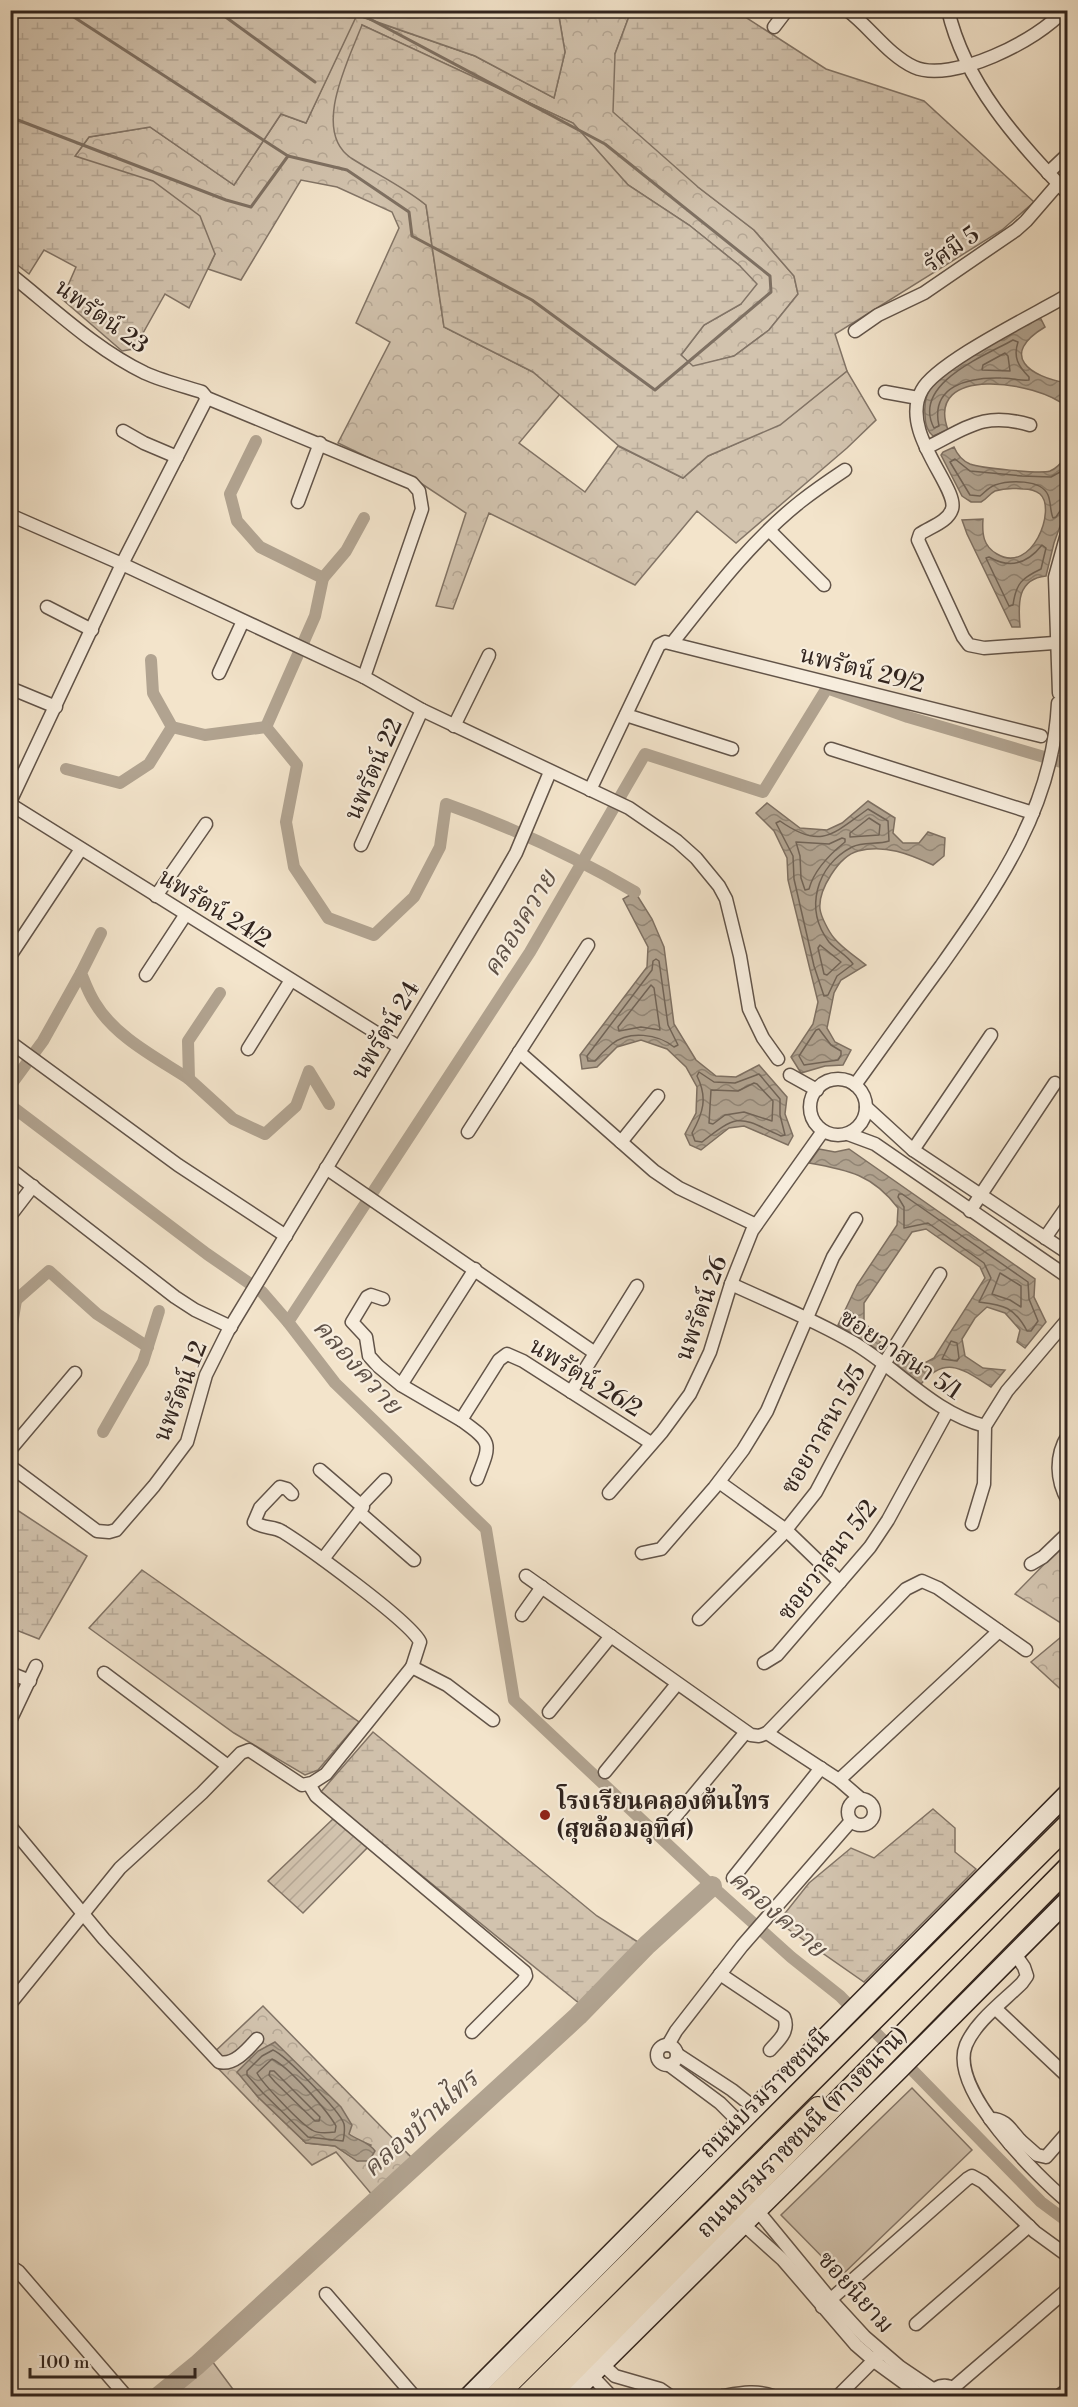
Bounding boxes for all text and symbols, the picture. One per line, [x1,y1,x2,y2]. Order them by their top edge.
street label: รัศมี 5 [918,220,985,280]
street label: นพรัตน์ 23 [49,271,155,361]
street label: นพรัตน์ 29/2 [796,638,928,700]
street label: นพรัตน์ 22 [336,713,410,825]
street label: นพรัตน์ 24/2 [152,861,278,955]
water label: คลองควาย [476,863,565,982]
street label: นพรัตน์ 24 [343,975,427,1085]
street label: นพรัตน์ 26 [667,1251,735,1365]
street label: ซอยวาสนา 5/1 [833,1303,968,1407]
water label: คลองควาย [306,1312,410,1422]
street label: นพรัตน์ 26/2 [523,1330,649,1424]
street label: นพรัตน์ 12 [145,1336,215,1446]
street label: ซอยวาสนา 5/5 [775,1359,873,1500]
street label: ซอยวาสนา 5/2 [771,1494,884,1627]
place label: โรงเรียนคลองต้นไทร (สุขล้อมอุทิศ) [556,1784,770,1845]
marker: โรงเรียนคลองต้นไทร (สุขล้อมอุทิศ) [538,1808,552,1822]
water label: คลองควาย [722,1863,834,1966]
street label: ถนนบรมราชชนนี (ทางขนาน) [690,2020,915,2245]
street label: ถนนบรมราชชนนี [693,2022,836,2165]
water label: คลองบ้านไทร [354,2059,488,2184]
street label: ซอยนิยาม [810,2245,900,2340]
scale bar [30,2341,195,2379]
text: 100 m [39,2351,90,2374]

